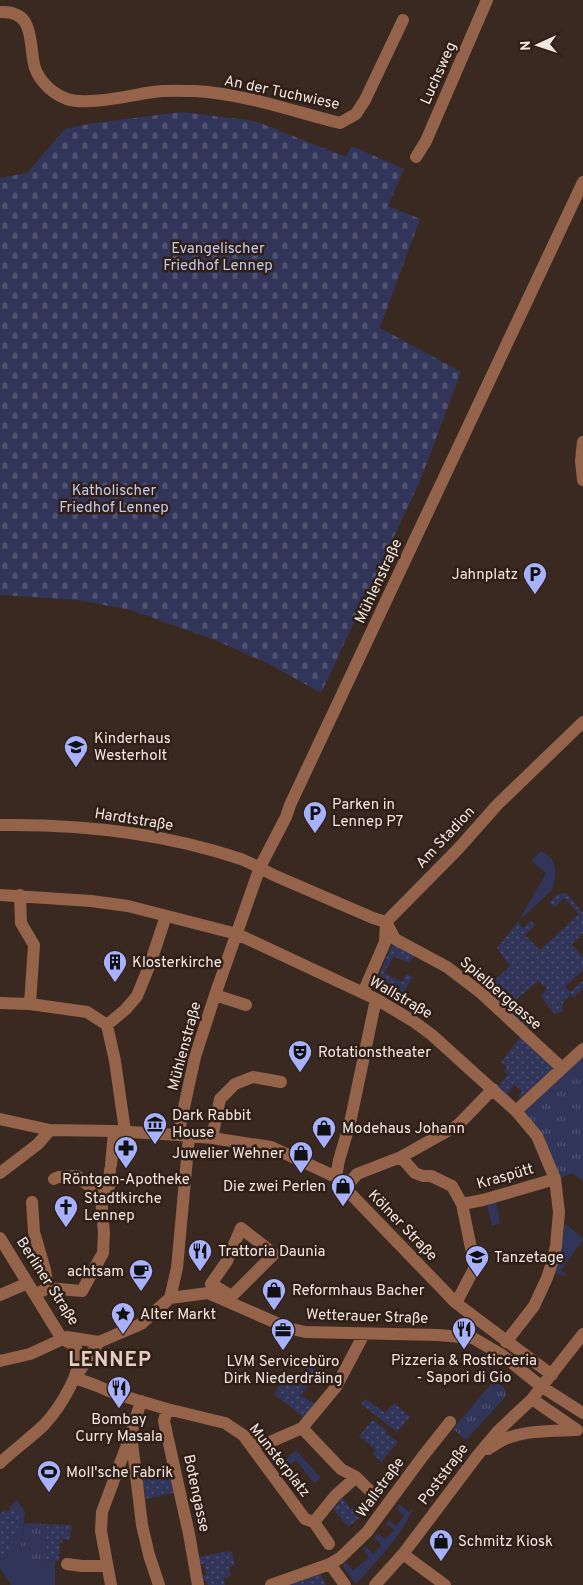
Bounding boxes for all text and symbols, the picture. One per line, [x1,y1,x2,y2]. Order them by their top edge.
north arrow [513,20,563,70]
street label: Luchsweg [417,39,462,108]
text: N [518,40,535,51]
street label: An der Tuchwiese [222,72,341,115]
park label: Evangelischer Friedhof Lennep [163,240,273,276]
park label: Katholischer Friedhof Lennep [59,482,169,518]
street label: Mühlenstraße [351,536,407,627]
parking icon: Jahnplatz [522,561,548,595]
place label: Jahnplatz [451,566,518,585]
place label: Kinderhaus Westerholt [94,730,171,766]
school or university icon: Kinderhaus Westerholt [63,734,89,768]
place label: Parken in Lennep P7 [332,796,403,832]
parking icon: Parken in Lennep P7 [302,800,328,834]
street label: Am Stadion [413,803,480,873]
street label: Hardtstraße [93,805,174,836]
building icon: Klosterkirche [102,949,128,983]
street label: Spielberggasse [455,953,545,1035]
place label: Klosterkirche [132,954,222,973]
street label: Wallstraße [365,973,435,1024]
street label: Mühlenstraße [164,1000,206,1093]
theatre icon: Rotationstheater [287,1039,313,1073]
place label: Rotationstheater [318,1044,431,1063]
place label: Dark Rabbit House [172,1107,251,1143]
museum icon: Dark Rabbit House [142,1111,168,1145]
shop icon: Modehaus Johann [311,1115,337,1149]
place label: Modehaus Johann [342,1120,465,1139]
pharmacy icon: Röntgen-Apotheke [113,1135,139,1169]
shop icon: Juwelier Wehner [288,1140,314,1174]
place label: Juwelier Wehner [172,1145,284,1164]
street label: Kraspütt [475,1160,536,1195]
place label: Röntgen-Apotheke [62,1171,190,1190]
shop icon: Die zwei Perlen [330,1173,356,1207]
place label: Die zwei Perlen [223,1178,326,1197]
street label: Kölner Straße [363,1186,441,1266]
place label: Stadtkirche Lennep [84,1190,162,1226]
church icon: Stadtkirche Lennep [53,1194,79,1228]
street label: Berliner Straße [11,1234,82,1330]
restaurant icon: Trattoria Daunia [187,1238,213,1272]
place label: Trattoria Daunia [218,1243,325,1262]
school or university icon: Tanzetage [464,1244,490,1278]
place label: Tanzetage [494,1249,564,1268]
cafe icon: achtsam [128,1258,154,1292]
place label: achtsam [67,1263,124,1282]
shop icon: Reformhaus Bacher [261,1277,287,1311]
place label: Reformhaus Bacher [292,1282,425,1301]
place icon: Alter Markt [110,1301,136,1335]
place label: Alter Markt [140,1306,216,1325]
street label: Wetterauer Straße [305,1306,428,1329]
restaurant icon: Pizzeria & Rosticceria - Sapori di Gio [451,1316,477,1350]
office icon: LVM Servicebüro Dirk Niederdräing [270,1317,296,1351]
district label: LENNEP [68,1348,152,1374]
place label: Pizzeria & Rosticceria - Sapori di Gio [391,1352,537,1388]
place label: LVM Servicebüro Dirk Niederdräing [224,1353,342,1389]
restaurant icon: Bombay Curry Masala [106,1375,132,1409]
place label: Bombay Curry Masala [75,1411,163,1447]
street label: Munsterplatz [244,1420,314,1502]
street label: Poststraße [415,1440,473,1509]
street label: Botengasse [178,1453,213,1534]
street label: Wallstraße [353,1454,409,1522]
sports icon: Moll'sche Fabrik [36,1459,62,1493]
place label: Moll'sche Fabrik [66,1464,173,1483]
shop icon: Schmitz Kiosk [428,1528,454,1562]
place label: Schmitz Kiosk [458,1533,553,1552]

